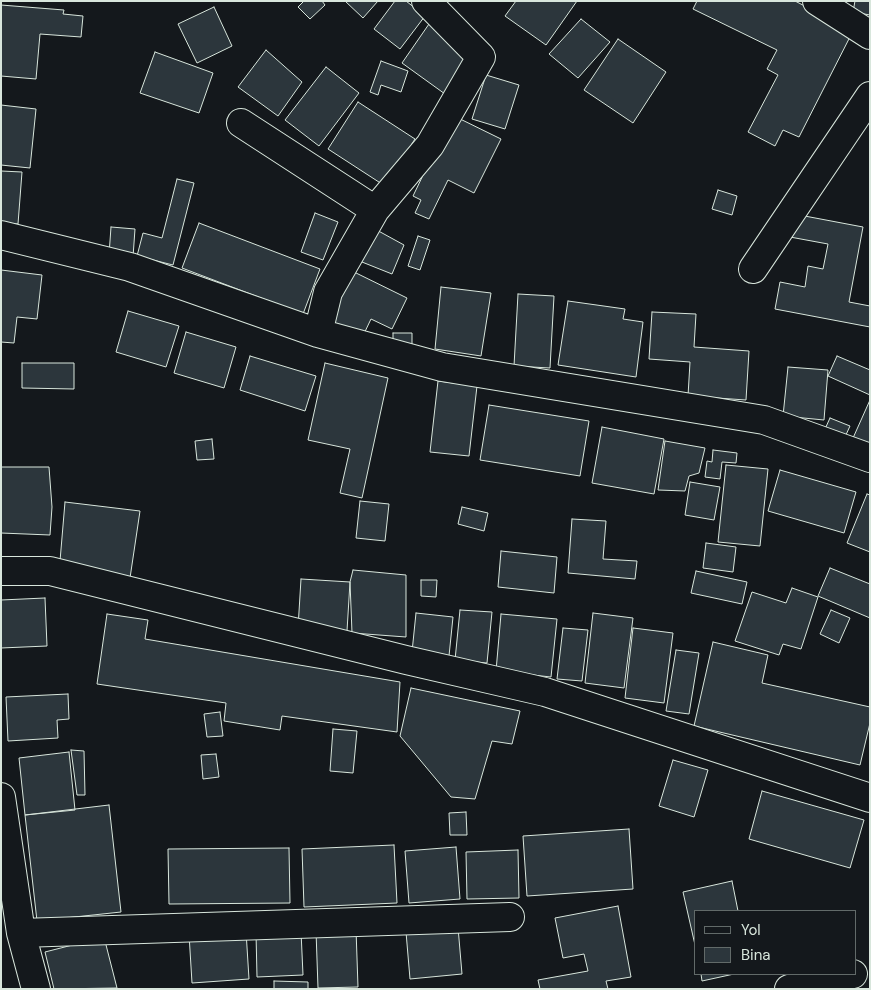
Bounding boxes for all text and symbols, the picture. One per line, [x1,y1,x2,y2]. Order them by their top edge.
legend [694,910,856,975]
text: Yol [741,920,761,940]
text: Bina [741,945,770,965]

